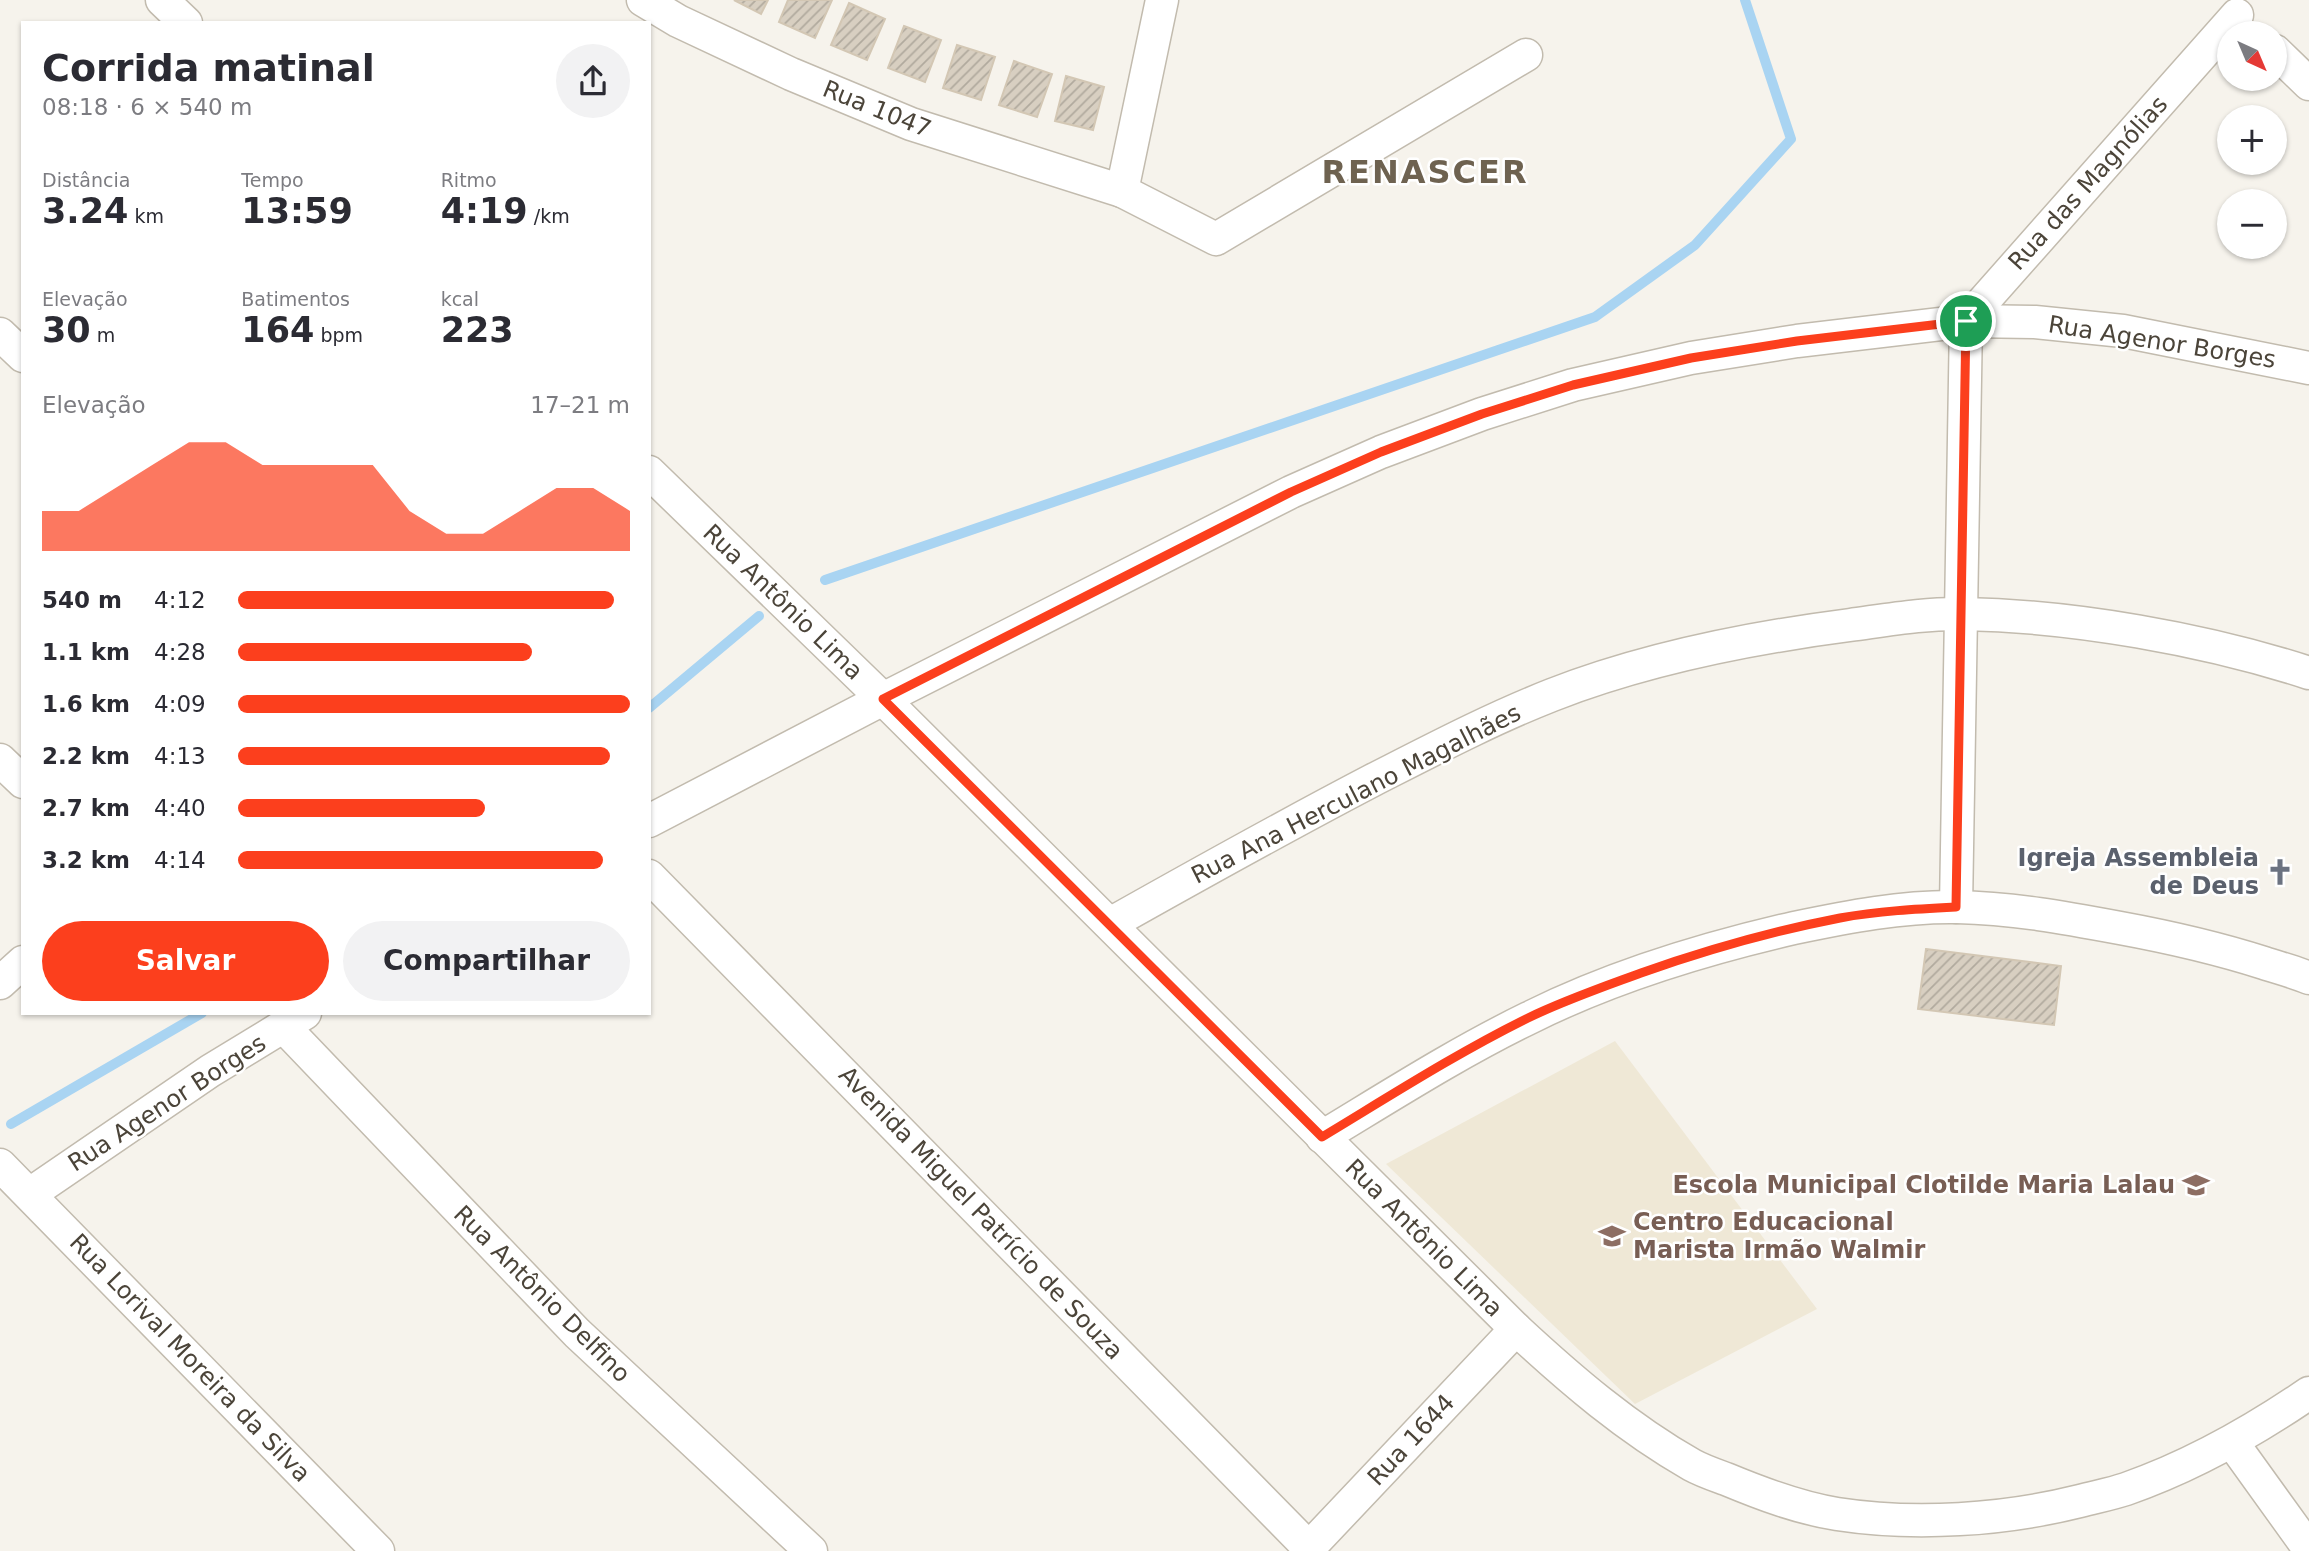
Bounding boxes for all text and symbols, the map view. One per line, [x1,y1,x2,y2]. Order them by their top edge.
north arrow [2217,21,2287,91]
map controls [2217,21,2287,259]
button: share [556,44,630,118]
text: Corrida matinal [42,46,375,90]
street label: Rua 1047 [819,75,935,143]
street label: Rua das Magnólias [2003,90,2173,276]
text: 08:18 · 6 × 540 m [42,94,252,120]
button: + [2217,105,2287,175]
district label: RENASCER [1321,153,1529,191]
text: Distância [42,169,130,191]
text: Tempo [241,169,304,191]
text: Ritmo [441,169,497,191]
button: − [2217,189,2287,259]
text: 3.24 [42,191,128,231]
text: 13:59 [241,191,353,231]
text: 4:19 [441,191,528,231]
text: km [128,205,164,227]
text: /km [528,205,570,227]
text: Elevação [42,288,128,310]
text: Batimentos [241,288,350,310]
text: kcal [441,288,479,310]
pin [1936,291,1996,351]
icon: arrive [1947,302,1985,340]
text: 30 [42,310,91,350]
text: 164 [241,310,314,350]
text: 223 [441,310,514,350]
street label: Rua Agenor Borges [2046,310,2278,374]
text: m [91,324,115,346]
text: bpm [314,324,363,346]
text: Elevação [42,392,146,418]
text: 17–21 m [530,392,630,418]
street label: Rua Antônio Lima [697,519,869,685]
text: 540 m [42,587,122,613]
text: 4:12 [154,587,206,613]
text: 1.1 km [42,639,130,665]
text: 4:28 [154,639,206,665]
text: 1.6 km [42,691,130,717]
text: 4:09 [154,691,206,717]
street label: Rua Ana Herculano Magalhães [1187,698,1525,890]
text: 2.2 km [42,743,130,769]
text: 4:13 [154,743,206,769]
text: 2.7 km [42,795,130,821]
text: 4:40 [154,795,206,821]
place label: Igreja Assembleia de Deus [2017,844,2259,900]
text: 3.2 km [42,847,130,873]
text: 4:14 [154,847,206,873]
church icon: Igreja Assembleia de Deus [2265,857,2295,887]
button: Salvar [42,921,329,1001]
button: Compartilhar [343,921,630,1001]
street label: Rua Agenor Borges [63,1029,271,1177]
street label: Avenida Miguel Patrício de Souza [833,1061,1129,1365]
street label: Rua Antônio Lima [1339,1153,1509,1323]
school or university icon: Escola Municipal Clotilde Maria Lalau [2181,1170,2211,1200]
place label: Escola Municipal Clotilde Maria Lalau [1672,1171,2175,1199]
street label: Rua Antônio Delfino [448,1200,636,1388]
place label: Centro Educacional Marista Irmão Walmir [1633,1208,1926,1264]
school or university icon: Centro Educacional Marista Irmão Walmir [1597,1221,1627,1251]
street label: Rua Lorival Moreira da Silva [64,1228,316,1488]
street label: Rua 1644 [1362,1389,1460,1491]

